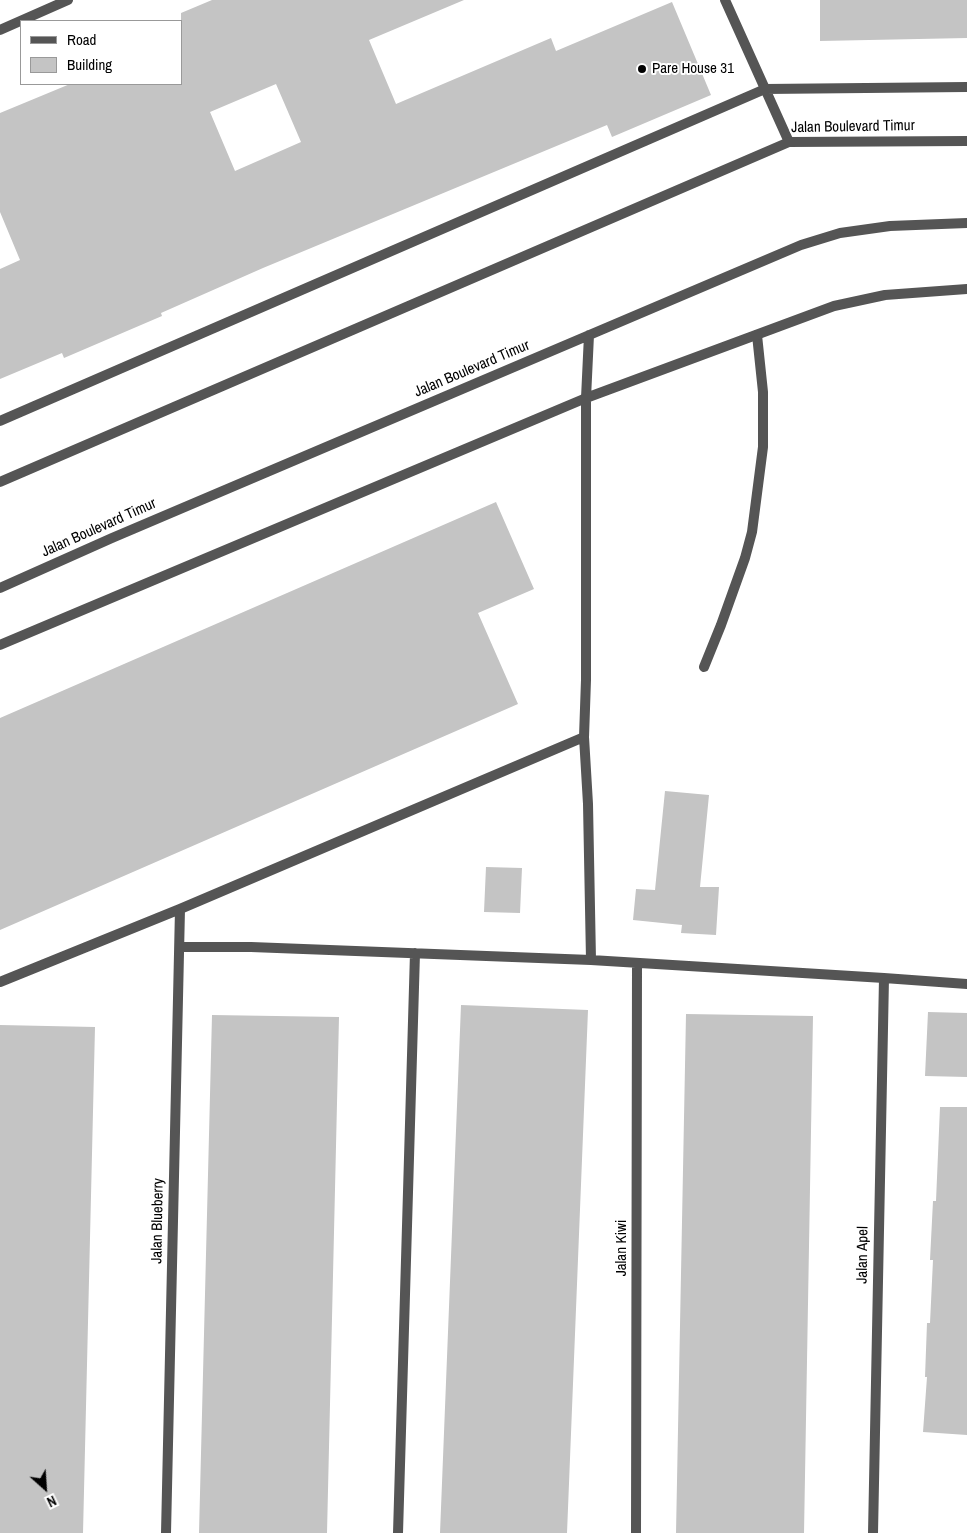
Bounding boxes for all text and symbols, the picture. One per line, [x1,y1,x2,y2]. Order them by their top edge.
legend [20,20,182,85]
text: Road [67,29,96,50]
text: Building [67,54,112,75]
place label: Pare House 31 [652,60,734,78]
marker: Pare House 31 [636,63,648,75]
street label: Jalan Boulevard Timur [791,117,915,137]
street label: Jalan Boulevard Timur [412,337,532,401]
street label: Jalan Boulevard Timur [39,495,159,561]
street label: Jalan Blueberry [148,1178,168,1264]
street label: Jalan Kiwi [613,1220,631,1276]
street label: Jalan Apel [854,1226,872,1284]
north arrow [20,1463,70,1513]
text: N [44,1492,59,1511]

